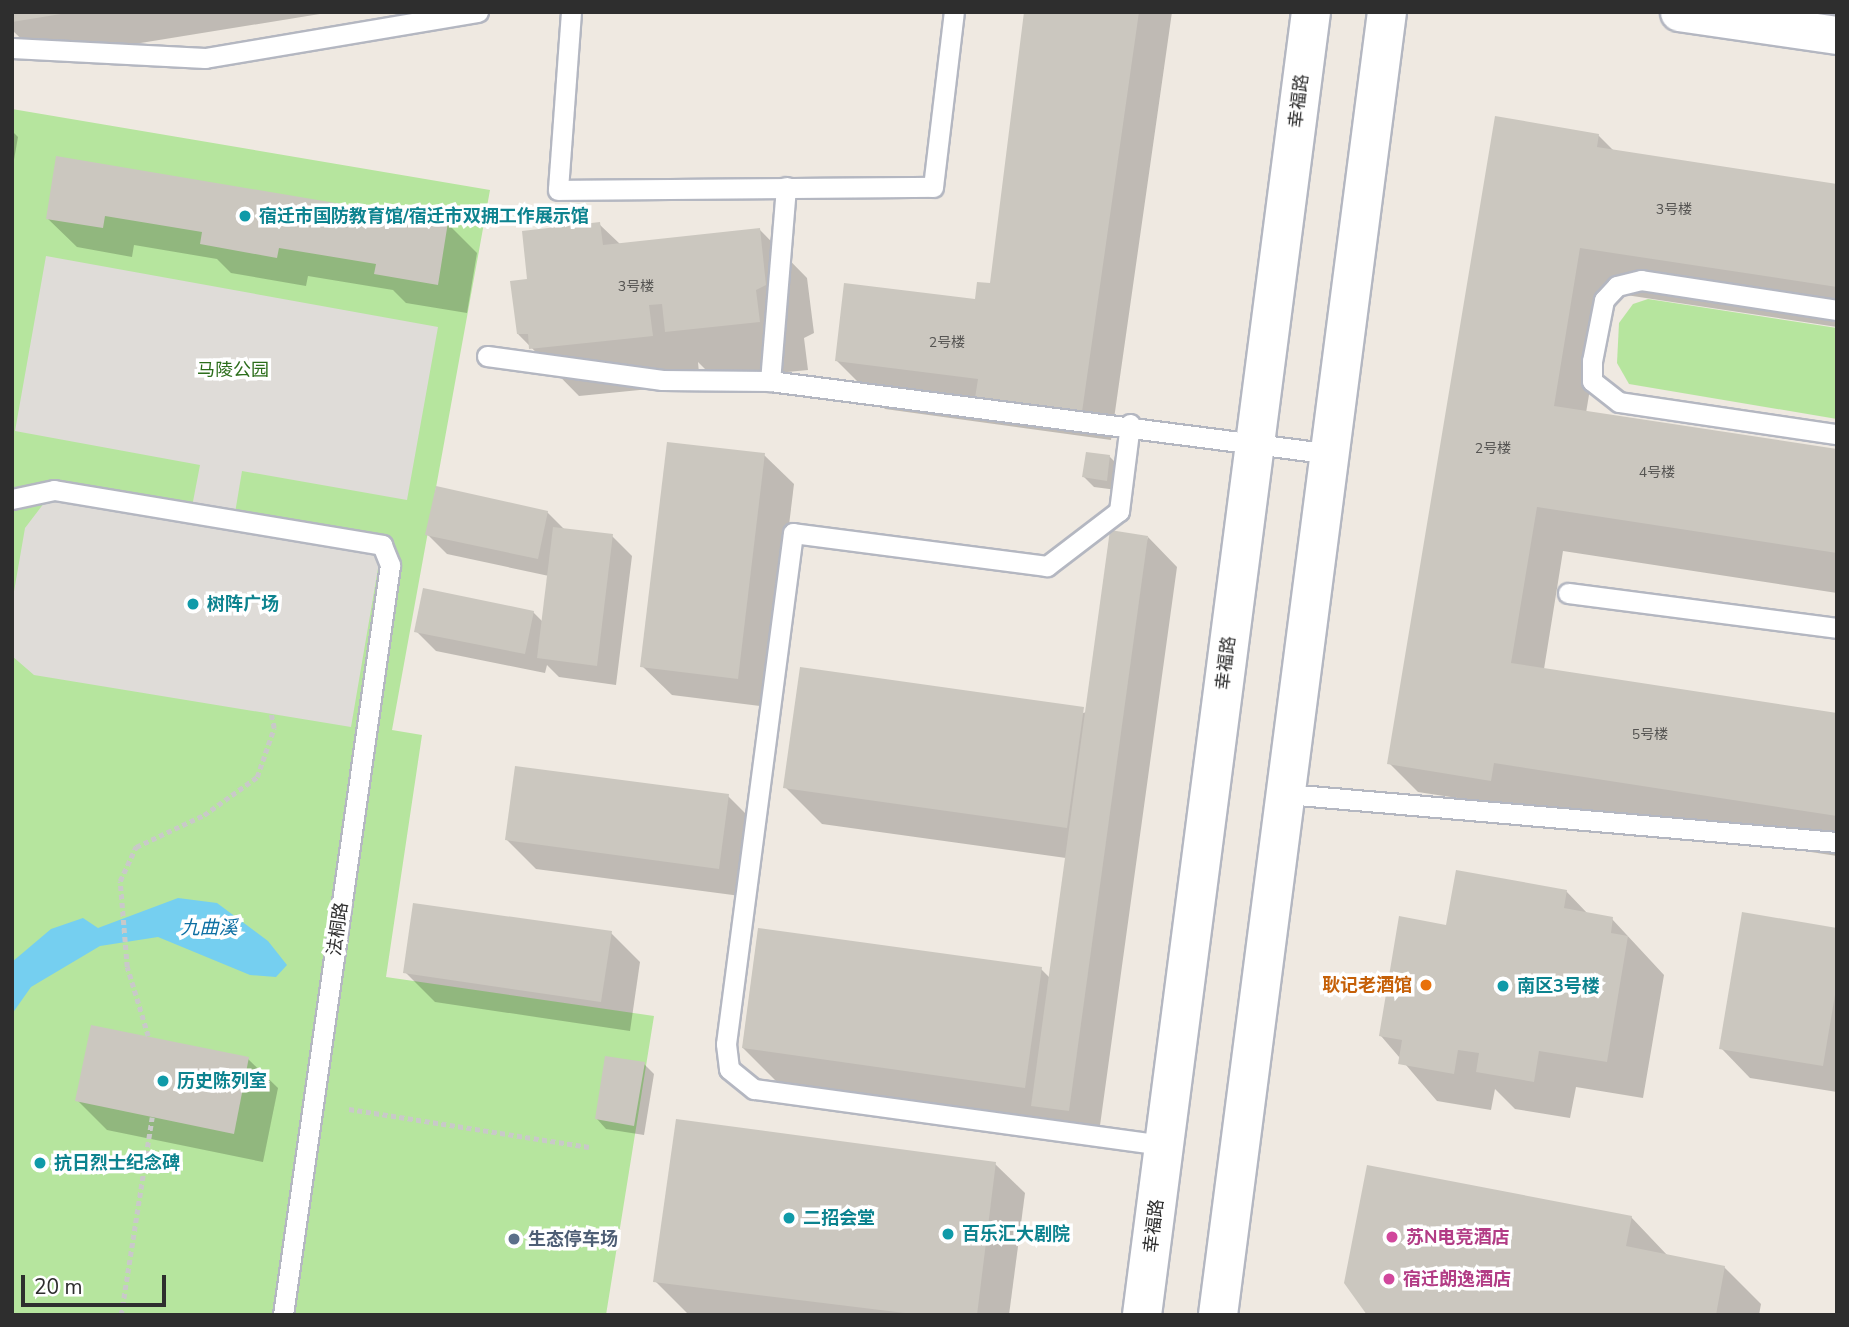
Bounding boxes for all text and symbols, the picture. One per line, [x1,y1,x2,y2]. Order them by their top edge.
street label: 幸福路 [1285,73,1313,129]
house number: 3号楼 [1656,202,1692,218]
place label: 宿迁市国防教育馆/宿迁市双拥工作展示馆 [259,205,589,227]
marker: 宿迁市国防教育馆/宿迁市双拥工作展示馆 [237,208,253,224]
house number: 3号楼 [618,279,654,295]
house number: 2号楼 [929,335,965,351]
park label: 马陵公园 [197,359,269,381]
house number: 2号楼 [1475,441,1511,457]
house number: 4号楼 [1639,465,1675,481]
place label: 树阵广场 [207,593,279,615]
marker: 树阵广场 [185,596,201,612]
street label: 幸福路 [1212,635,1240,691]
house number: 5号楼 [1632,727,1668,743]
street label: 法桐路 [324,901,352,957]
water label: 九曲溪 [181,918,237,940]
place label: 耿记老酒馆 [1322,974,1412,996]
place label: 南区3号楼 [1517,975,1600,997]
marker: 耿记老酒馆 [1418,977,1434,993]
marker: 南区3号楼 [1495,978,1511,994]
place label: 历史陈列室 [177,1070,267,1092]
marker: 历史陈列室 [155,1073,171,1089]
place label: 抗日烈士纪念碑 [54,1152,180,1174]
marker: 抗日烈士纪念碑 [32,1155,48,1171]
street label: 幸福路 [1140,1198,1168,1254]
place label: 二招会堂 [803,1207,875,1229]
marker: 二招会堂 [781,1210,797,1226]
place label: 百乐汇大剧院 [962,1223,1070,1245]
marker: 百乐汇大剧院 [940,1226,956,1242]
place label: 苏N电竞酒店 [1406,1226,1509,1248]
place label: 生态停车场 [528,1228,618,1250]
marker: 苏N电竞酒店 [1384,1229,1400,1245]
marker: 生态停车场 [506,1231,522,1247]
scale bar [24,1260,170,1304]
place label: 宿迁朗逸酒店 [1403,1268,1511,1290]
marker: 宿迁朗逸酒店 [1381,1271,1397,1287]
text: 20 m [34,1273,83,1301]

